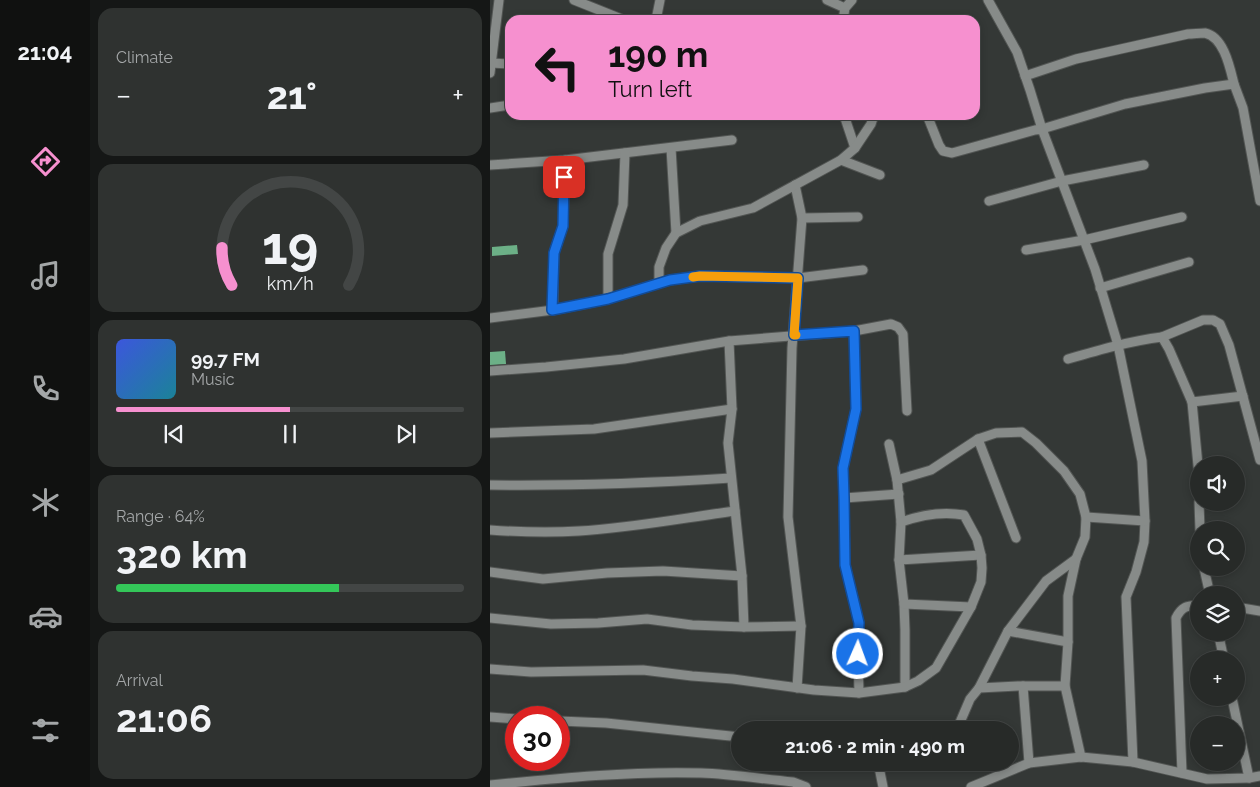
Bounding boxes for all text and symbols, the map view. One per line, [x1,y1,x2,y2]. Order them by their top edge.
text: 190 m [608,34,708,75]
icon: left [525,35,590,100]
text: 21:04 [18,39,72,65]
text: Climate [116,48,173,67]
text: 21° [267,73,317,118]
text: Turn left [608,76,692,102]
text: − [116,79,131,112]
text: + [452,79,464,112]
icon: directions [28,144,63,179]
pin [543,156,585,198]
icon: arrive [550,163,578,191]
text: 19 [262,215,318,276]
icon: music [28,258,63,293]
text: km/h [266,273,314,294]
text: 99.7 FM [191,348,260,370]
text: Music [191,370,235,389]
icon: phone [28,371,63,406]
icon: previous [160,420,188,448]
icon: pause [276,420,304,448]
icon: next [392,420,420,448]
map controls [1190,456,1245,771]
button: sound [1190,456,1245,511]
icon: climate [28,485,63,520]
text: Range · 64% [116,507,205,526]
button: search [1190,521,1245,576]
text: 320 km [116,532,248,577]
button: layers [1190,586,1245,641]
icon: car [28,599,63,634]
position arrow [831,627,883,679]
button: + [1190,651,1245,706]
text: Arrival [116,671,163,690]
text: 21:06 [116,696,212,741]
speed limit sign: 30 [505,706,570,771]
icon: filters [28,713,63,748]
button: − [1190,716,1245,771]
text: 21:06 · 2 min · 490 m [785,735,965,757]

